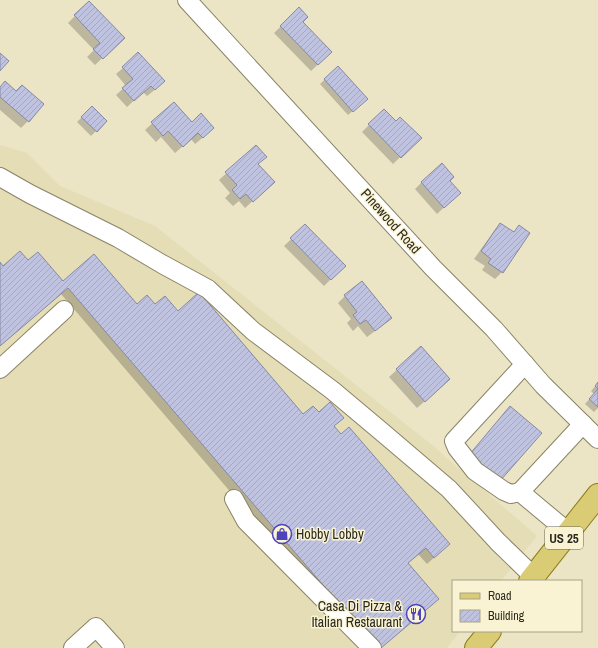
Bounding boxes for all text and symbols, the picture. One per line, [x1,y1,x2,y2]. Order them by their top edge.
street label: Pinewood Road [357,185,425,257]
shop icon: Hobby Lobby [271,523,293,545]
place label: Hobby Lobby [296,525,364,543]
road number: US 25 [545,527,583,549]
legend [452,580,582,632]
text: Road [488,588,512,604]
place label: Casa Di Pizza & Italian Restaurant [311,597,402,631]
restaurant icon: Casa Di Pizza & Italian Restaurant [405,603,427,625]
text: Building [488,608,525,624]

